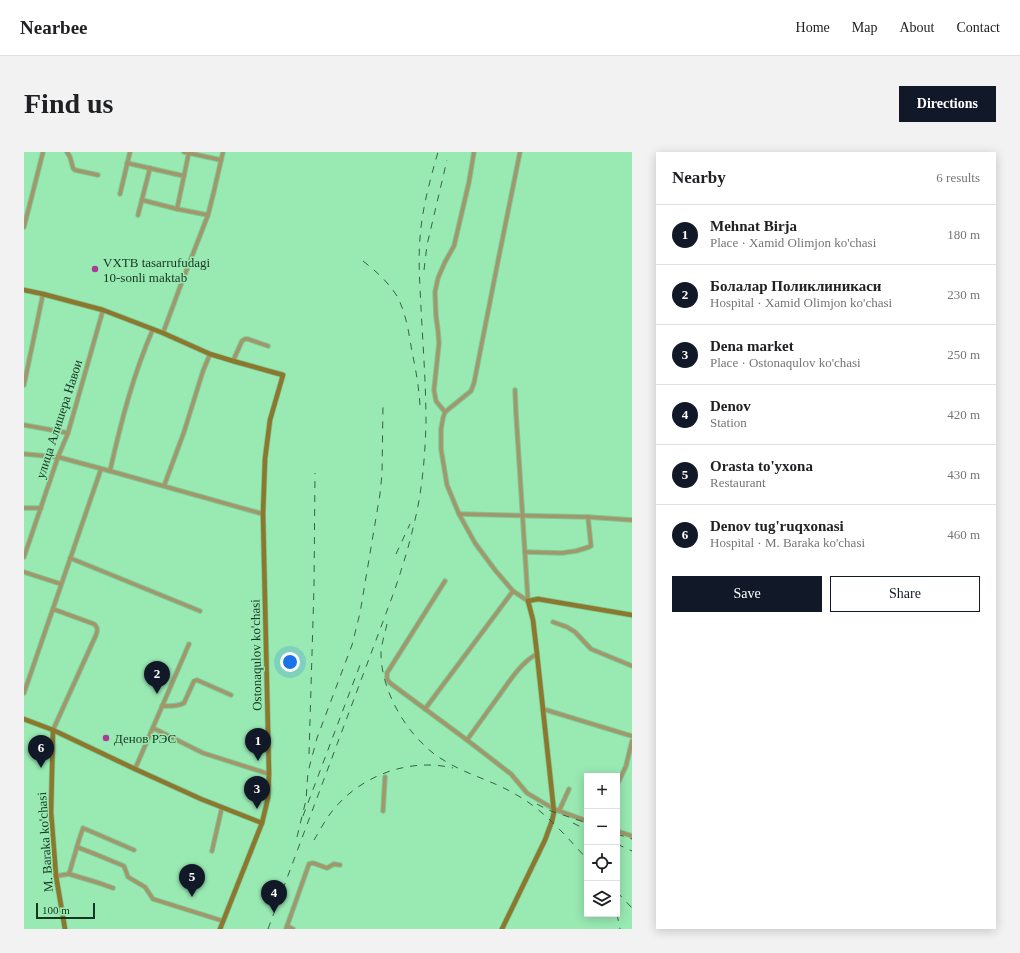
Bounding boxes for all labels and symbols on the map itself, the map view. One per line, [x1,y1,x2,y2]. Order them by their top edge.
place label: VXTB tasarrufudagi 10-sonli maktab [103,255,211,285]
marker: VXTB tasarrufudagi 10-sonli maktab [90,264,100,274]
street label: улица Алишера Навои [33,358,85,480]
street label: Ostonaqulov ko'chasi [248,599,264,711]
your location [280,652,300,672]
pin: 2 [144,661,170,694]
pin: 1 [245,728,271,761]
place label: Денов РЭС [114,731,176,746]
marker: Денов РЭС [101,733,111,743]
pin: 6 [28,735,54,768]
pin: 3 [244,776,270,809]
street label: M. Baraka ko'chasi [34,791,56,892]
pin: 5 [179,864,205,897]
pin: 4 [261,880,287,913]
scale bar [36,901,95,920]

